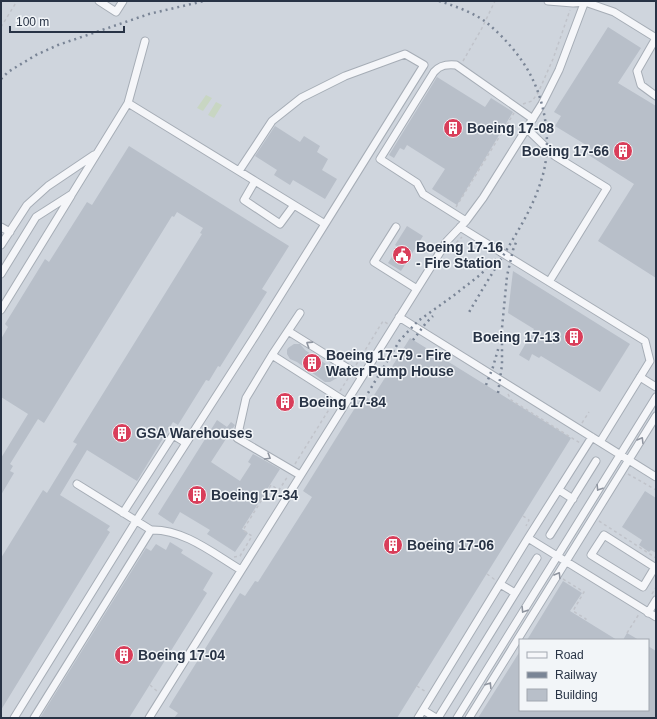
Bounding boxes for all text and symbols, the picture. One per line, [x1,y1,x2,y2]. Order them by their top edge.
scale bar [10,8,124,34]
text: 100 m [16,15,49,29]
building icon: Boeing 17-08 [442,117,464,139]
place label: Boeing 17-08 [467,120,554,136]
building icon: Boeing 17-66 [612,140,634,162]
place label: Boeing 17-66 [522,143,609,159]
place label: Boeing 17-16 - Fire Station [416,239,503,271]
public building icon: Boeing 17-16 - Fire Station [391,244,413,266]
building icon: Boeing 17-13 [563,326,585,348]
place label: Boeing 17-13 [473,329,560,345]
one-way arrow [306,342,313,349]
place label: Boeing 17-79 - Fire Water Pump House [326,347,454,379]
building icon: Boeing 17-79 - Fire Water Pump House [301,352,323,374]
building icon: Boeing 17-84 [274,391,296,413]
place label: Boeing 17-84 [299,394,386,410]
building icon: GSA Warehouses [111,422,133,444]
place label: GSA Warehouses [136,425,253,441]
one-way arrow [636,437,644,444]
one-way arrow [264,452,271,459]
building icon: Boeing 17-34 [186,484,208,506]
one-way arrow [597,484,604,491]
place label: Boeing 17-34 [211,487,298,503]
building icon: Boeing 17-06 [382,534,404,556]
place label: Boeing 17-06 [407,537,494,553]
one-way arrow [553,572,561,579]
one-way arrow [521,606,528,613]
legend [519,639,649,711]
building icon: Boeing 17-04 [113,644,135,666]
place label: Boeing 17-04 [138,647,225,663]
text: Road [555,648,584,662]
text: Railway [555,668,597,682]
one-way arrow [484,682,492,689]
text: Building [555,688,598,702]

